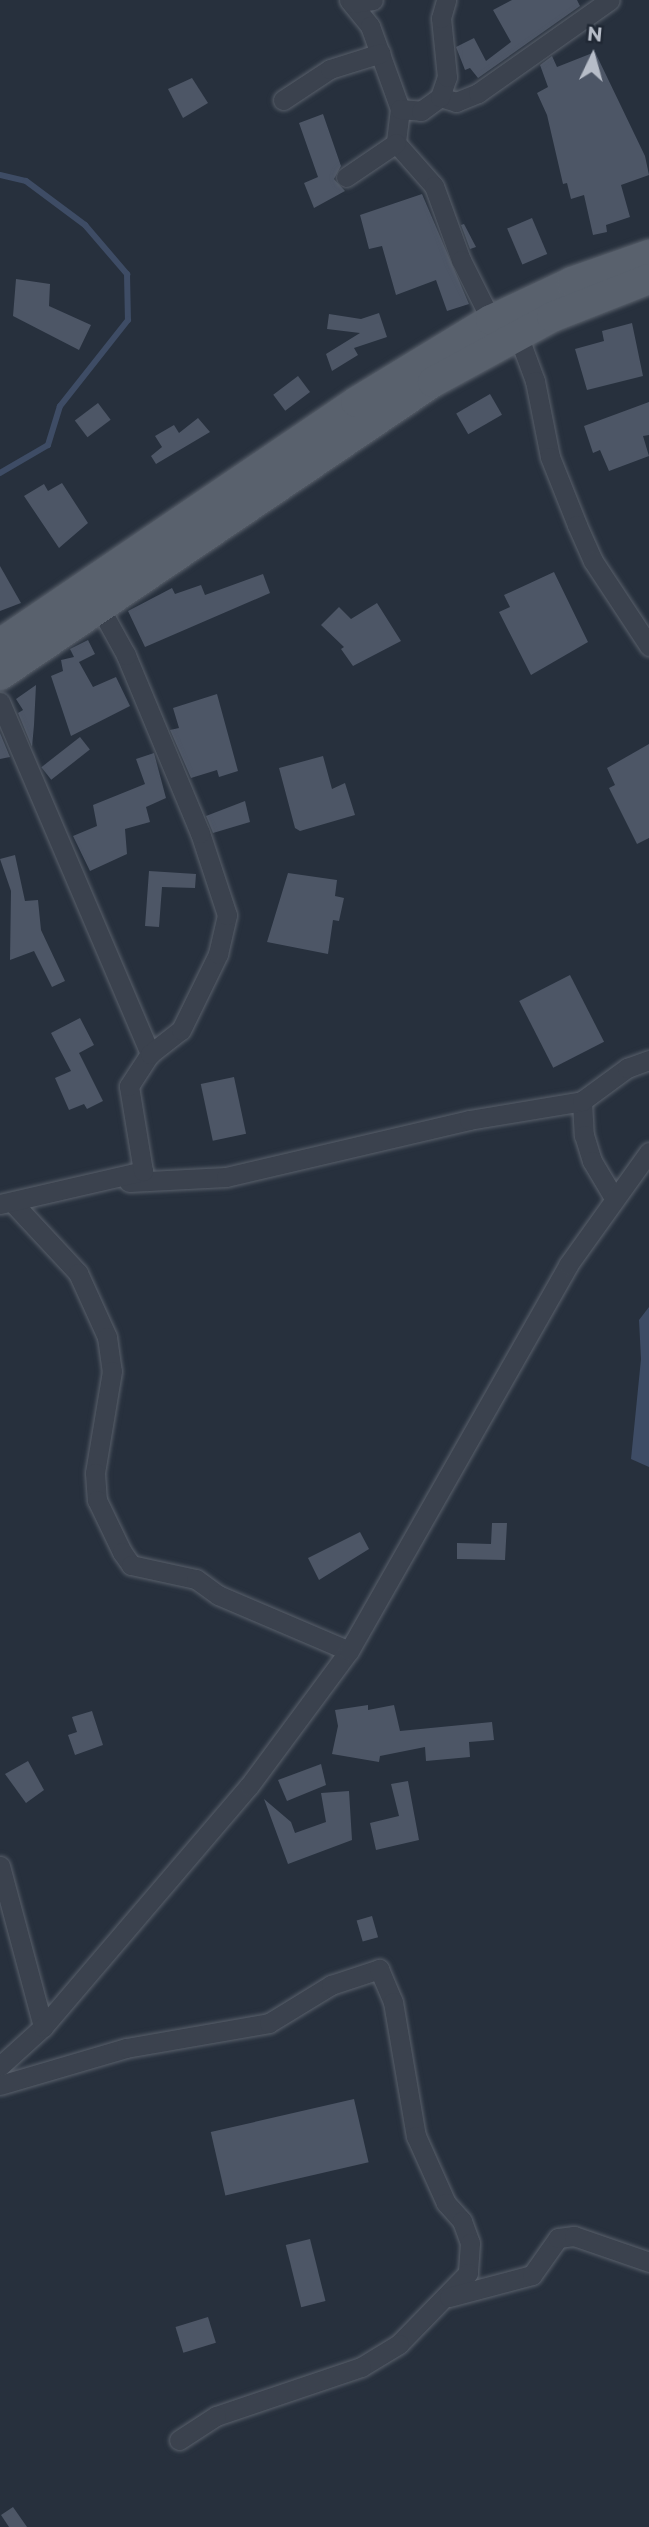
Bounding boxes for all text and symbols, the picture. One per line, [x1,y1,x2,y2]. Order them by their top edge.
north arrow [558,21,628,91]
text: N [586,22,604,47]

